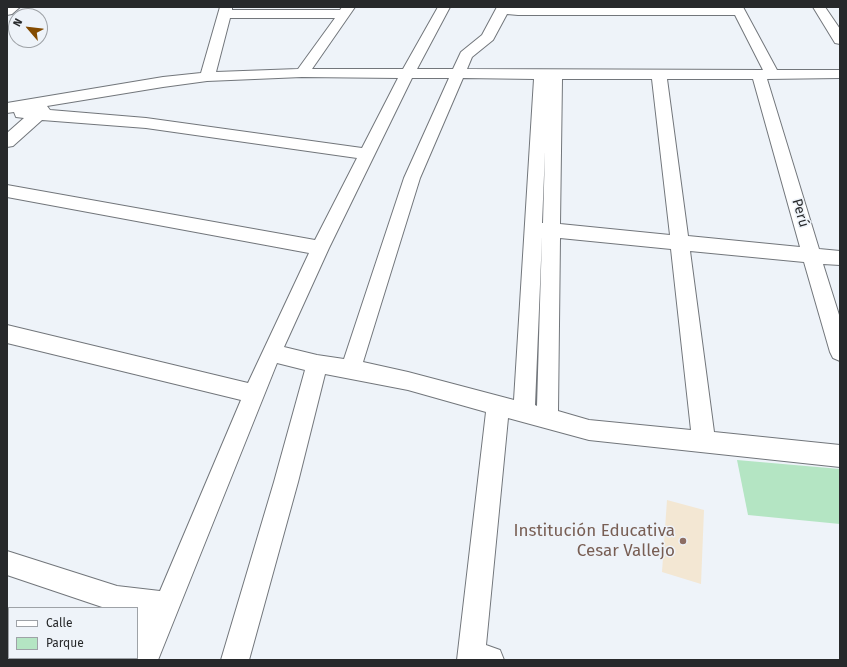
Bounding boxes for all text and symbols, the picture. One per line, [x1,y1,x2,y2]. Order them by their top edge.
north arrow [8,8,48,48]
text: N [10,16,25,29]
street label: Perú [788,197,812,229]
place label: Institución Educativa Cesar Vallejo [514,521,675,561]
marker: Institución Educativa Cesar Vallejo [678,536,688,546]
legend [8,607,138,659]
text: Calle [46,616,73,630]
text: Parque [46,636,84,650]

